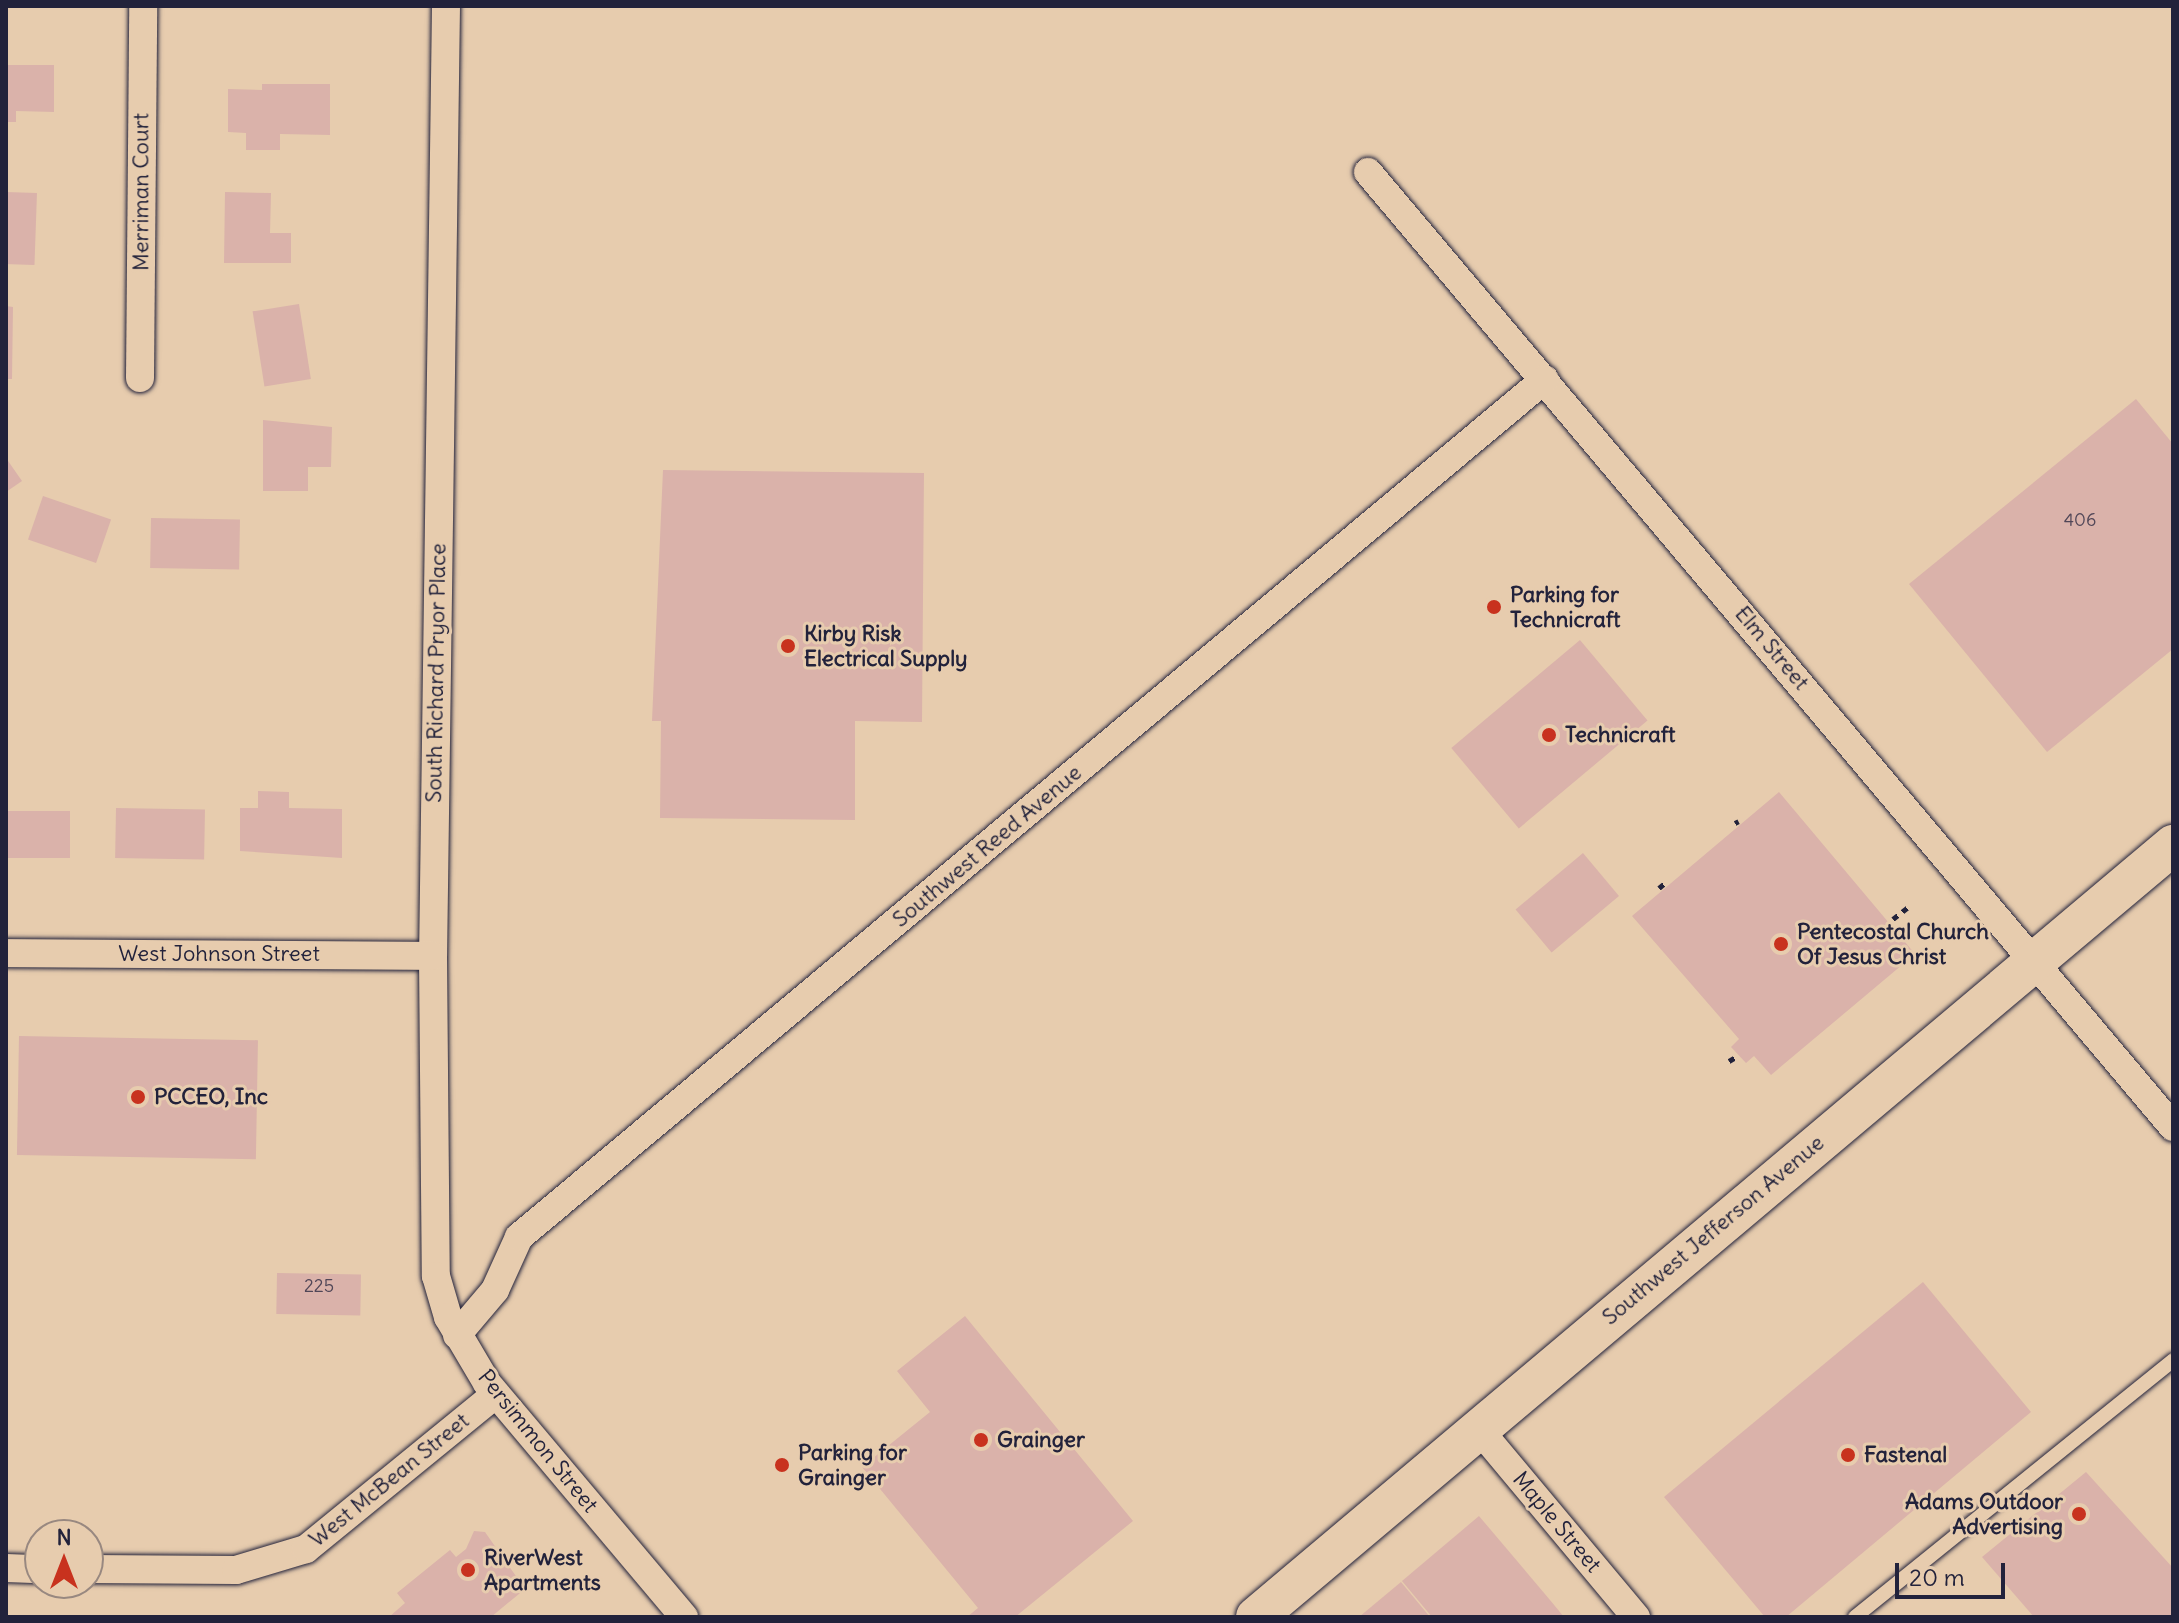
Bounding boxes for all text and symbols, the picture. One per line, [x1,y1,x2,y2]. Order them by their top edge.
street label: Merriman Court [128,113,154,271]
house number: 406 [2064,509,2096,531]
street label: South Richard Pryor Place [421,543,451,803]
place label: Parking for Technicraft [1510,581,1620,632]
marker: Parking for Technicraft [1485,598,1503,616]
street label: Elm Street [1729,601,1815,695]
place label: Kirby Risk Electrical Supply [804,620,968,672]
marker: Kirby Risk Electrical Supply [779,637,797,655]
place label: Technicraft [1565,722,1675,748]
marker: Technicraft [1540,726,1558,744]
street label: Southwest Reed Avenue [887,759,1087,933]
place label: Pentecostal Church Of Jesus Christ [1797,918,1989,970]
marker: Pentecostal Church Of Jesus Christ [1772,935,1790,953]
street label: West Johnson Street [118,941,320,967]
place label: PCCEO, Inc [154,1084,268,1110]
marker: PCCEO, Inc [129,1088,147,1106]
street label: Southwest Jefferson Avenue [1597,1130,1829,1330]
house number: 225 [304,1275,334,1297]
street label: Persimmon Street [472,1364,604,1518]
street label: West McBean Street [304,1407,474,1553]
place label: Grainger [997,1427,1085,1453]
marker: Grainger [972,1431,990,1449]
place label: Parking for Grainger [798,1439,907,1490]
place label: Fastenal [1864,1442,1947,1468]
marker: Fastenal [1839,1446,1857,1464]
marker: Parking for Grainger [773,1456,791,1474]
street label: Maple Street [1507,1466,1607,1578]
place label: Adams Outdoor Advertising [1905,1488,2063,1540]
marker: Adams Outdoor Advertising [2070,1505,2088,1523]
north arrow [24,1519,104,1599]
text: N [56,1523,72,1551]
place label: RiverWest Apartments [484,1544,601,1596]
scale bar [1899,1547,2009,1597]
marker: RiverWest Apartments [459,1561,477,1579]
text: 20 m [1909,1562,1965,1592]

